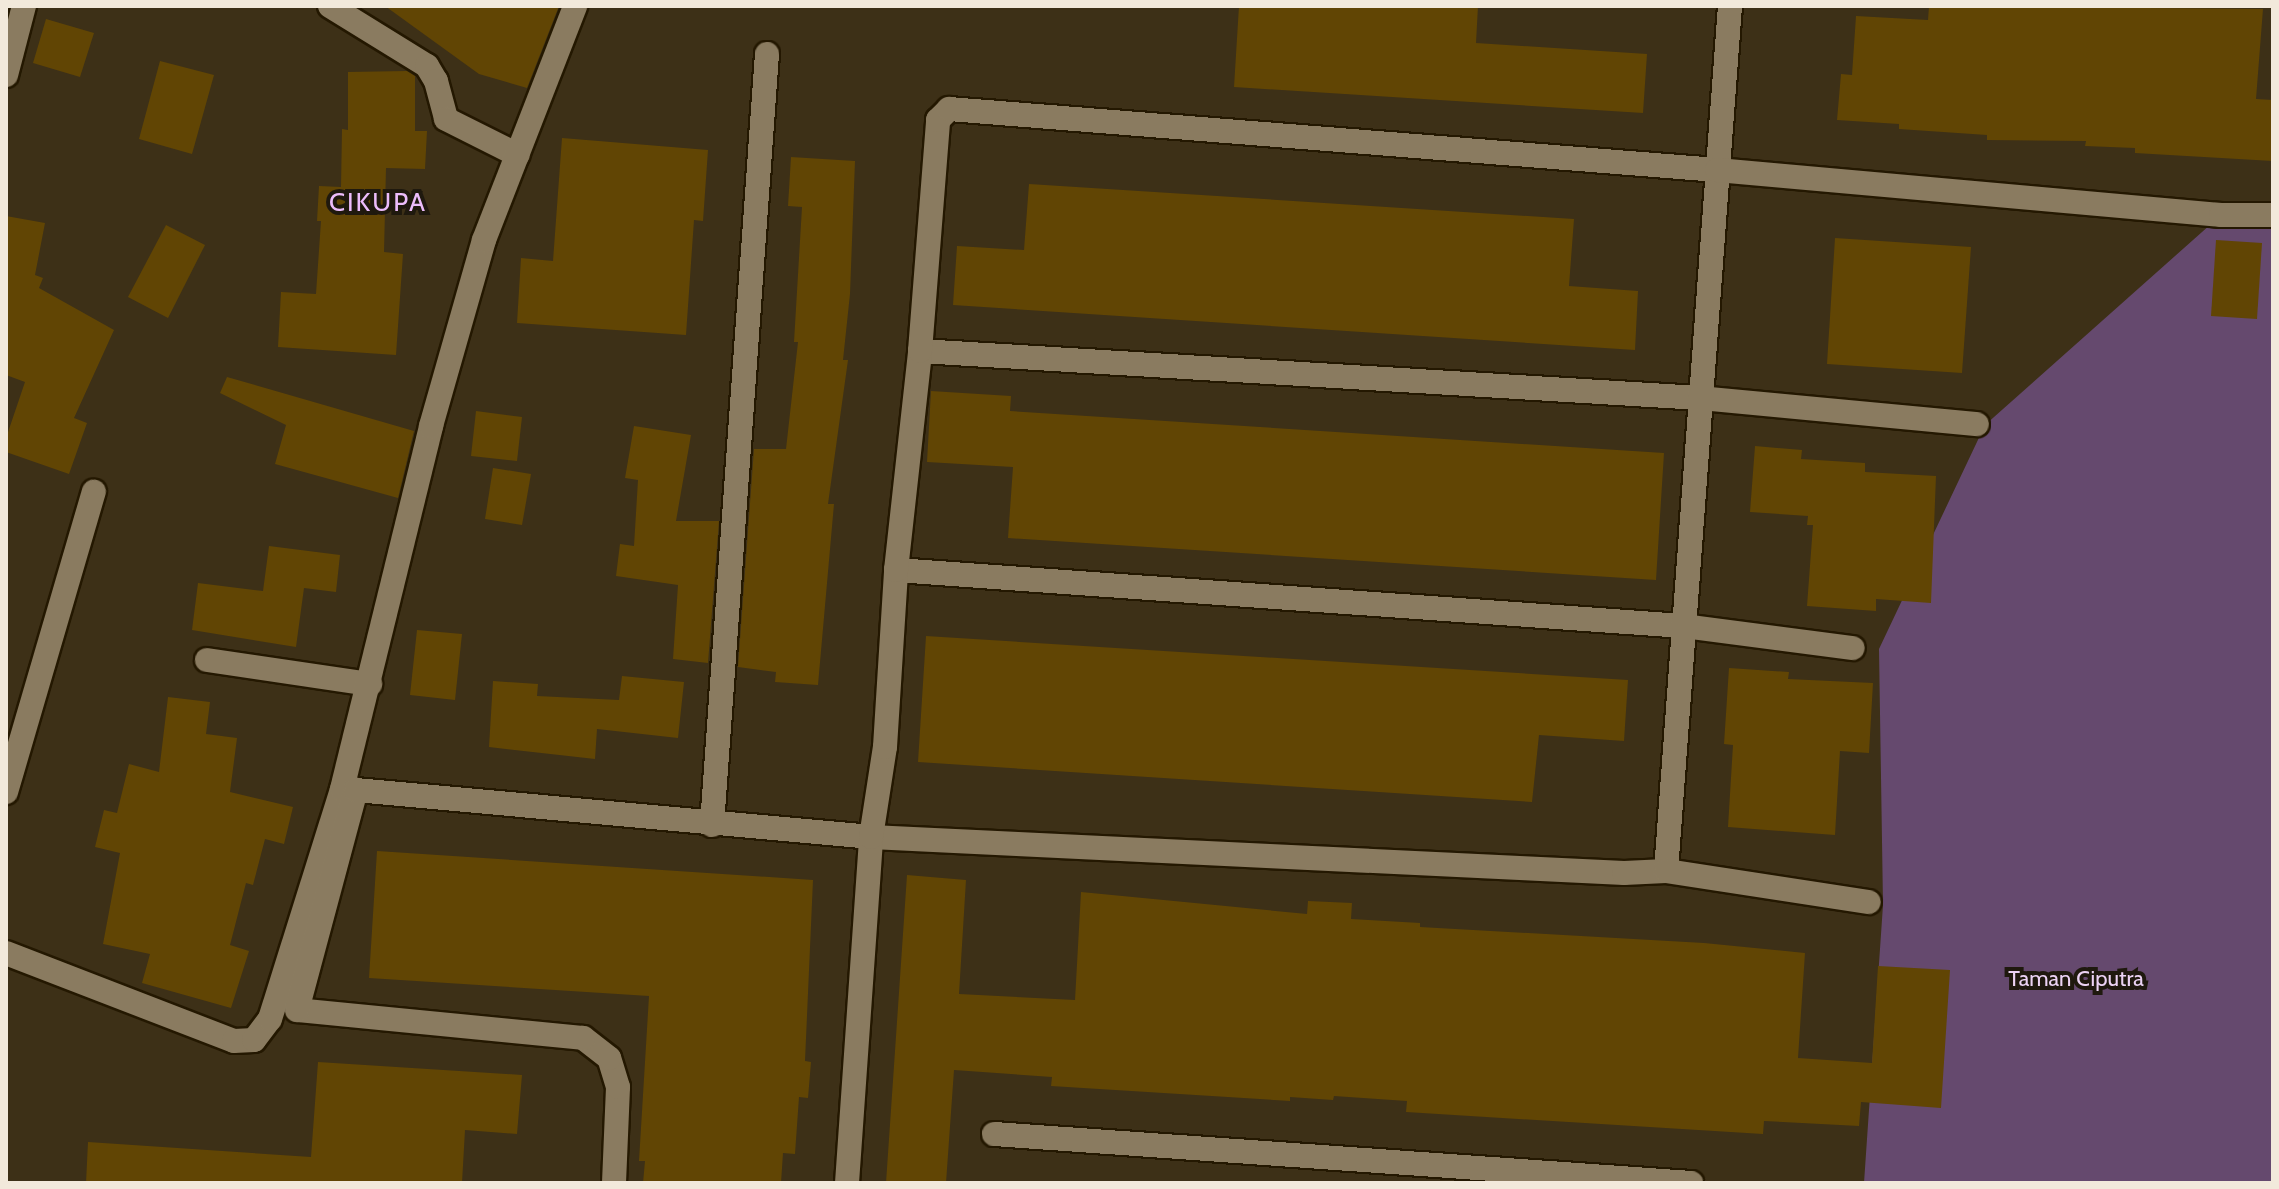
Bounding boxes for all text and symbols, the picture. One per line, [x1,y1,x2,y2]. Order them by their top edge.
district label: CIKUPA [329,187,427,219]
park label: Taman Ciputra [2008,966,2144,992]

